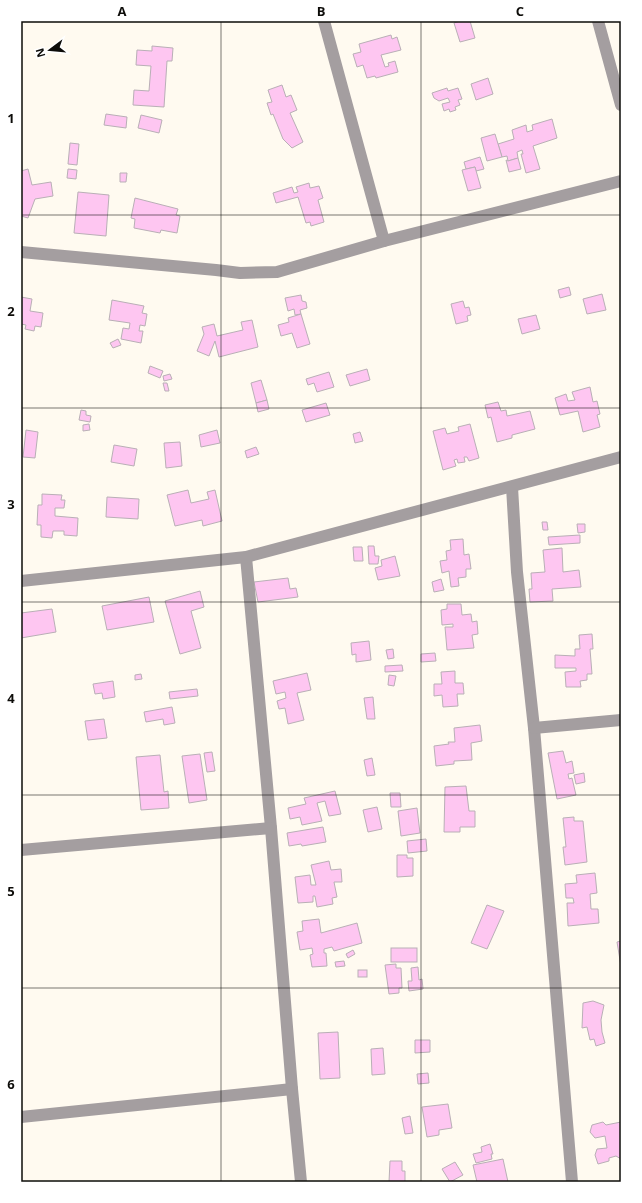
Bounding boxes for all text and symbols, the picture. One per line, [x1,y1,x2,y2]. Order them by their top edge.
text: A [118,2,127,20]
text: B [317,2,326,20]
text: C [516,2,524,20]
north arrow [30,30,70,70]
text: N [31,47,48,59]
text: 1 [7,109,15,127]
text: 2 [7,302,15,320]
text: 3 [7,495,15,513]
text: 4 [7,689,15,707]
text: 5 [7,882,15,900]
text: 6 [7,1075,15,1093]

